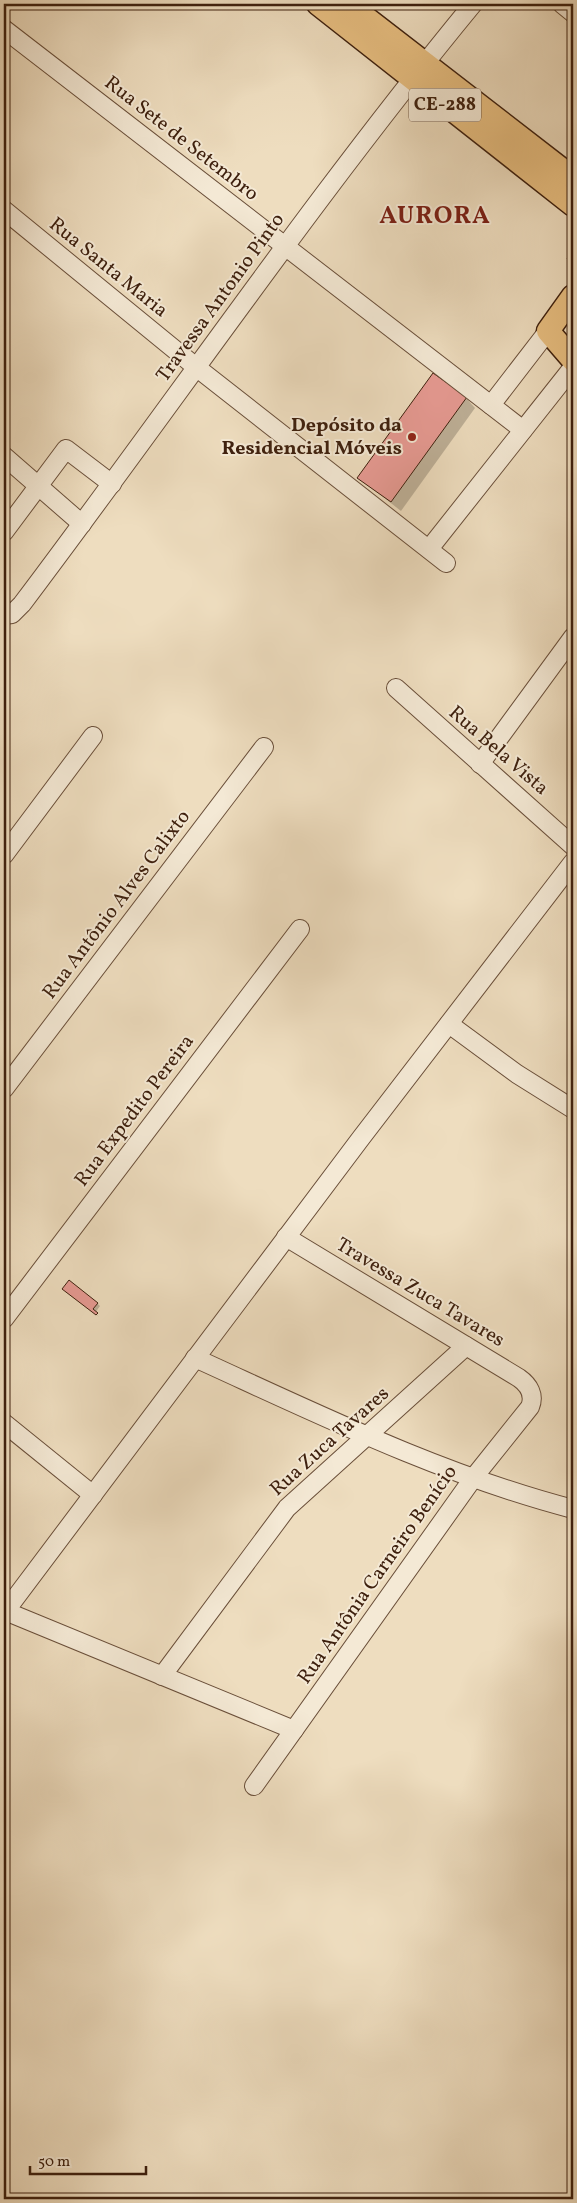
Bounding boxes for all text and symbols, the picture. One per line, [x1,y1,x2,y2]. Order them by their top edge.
street label: Rua Sete de Setembro [98,70,264,208]
road number: CE-288 [409,88,481,122]
district label: AURORA [379,199,491,234]
street label: Travessa Antonio Pinto [150,208,292,388]
street label: Rua Santa Maria [43,211,173,325]
place label: Depósito da Residencial Móveis [222,412,402,463]
marker: Depósito da Residencial Móveis [406,431,418,443]
street label: Rua Bela Vista [442,700,554,802]
street label: Rua Antônio Alves Calixto [36,805,198,1005]
street label: Rua Expedito Pereira [68,1029,202,1193]
street label: Travessa Zuca Tavares [330,1231,510,1355]
street label: Rua Zuca Tavares [264,1381,396,1503]
street label: Rua Antônia Carneiro Benício [291,1460,465,1690]
scale bar [30,2143,146,2175]
text: 50 m [38,2152,70,2173]

